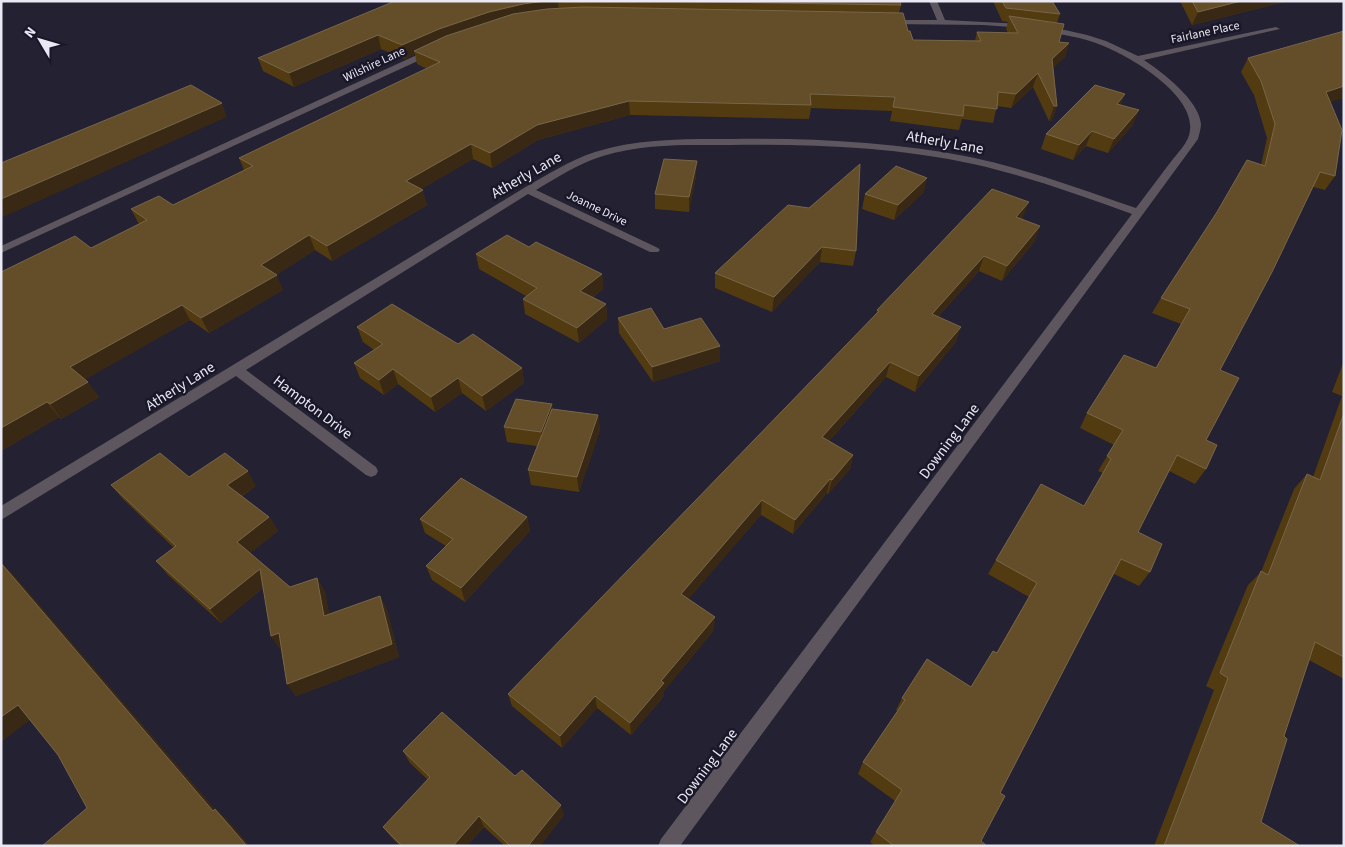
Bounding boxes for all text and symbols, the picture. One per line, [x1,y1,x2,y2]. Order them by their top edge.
north arrow [15,15,65,65]
street label: Fairlane Place [1169,17,1241,48]
text: N [20,23,41,42]
street label: Wilshire Lane [340,43,408,86]
street label: Atherly Lane [905,125,985,160]
street label: Atherly Lane [487,147,565,204]
street label: Joanne Drive [564,186,630,230]
street label: Atherly Lane [142,357,219,416]
street label: Hampton Drive [269,371,357,444]
street label: Downing Lane [914,399,985,483]
street label: Downing Lane [672,724,743,808]

